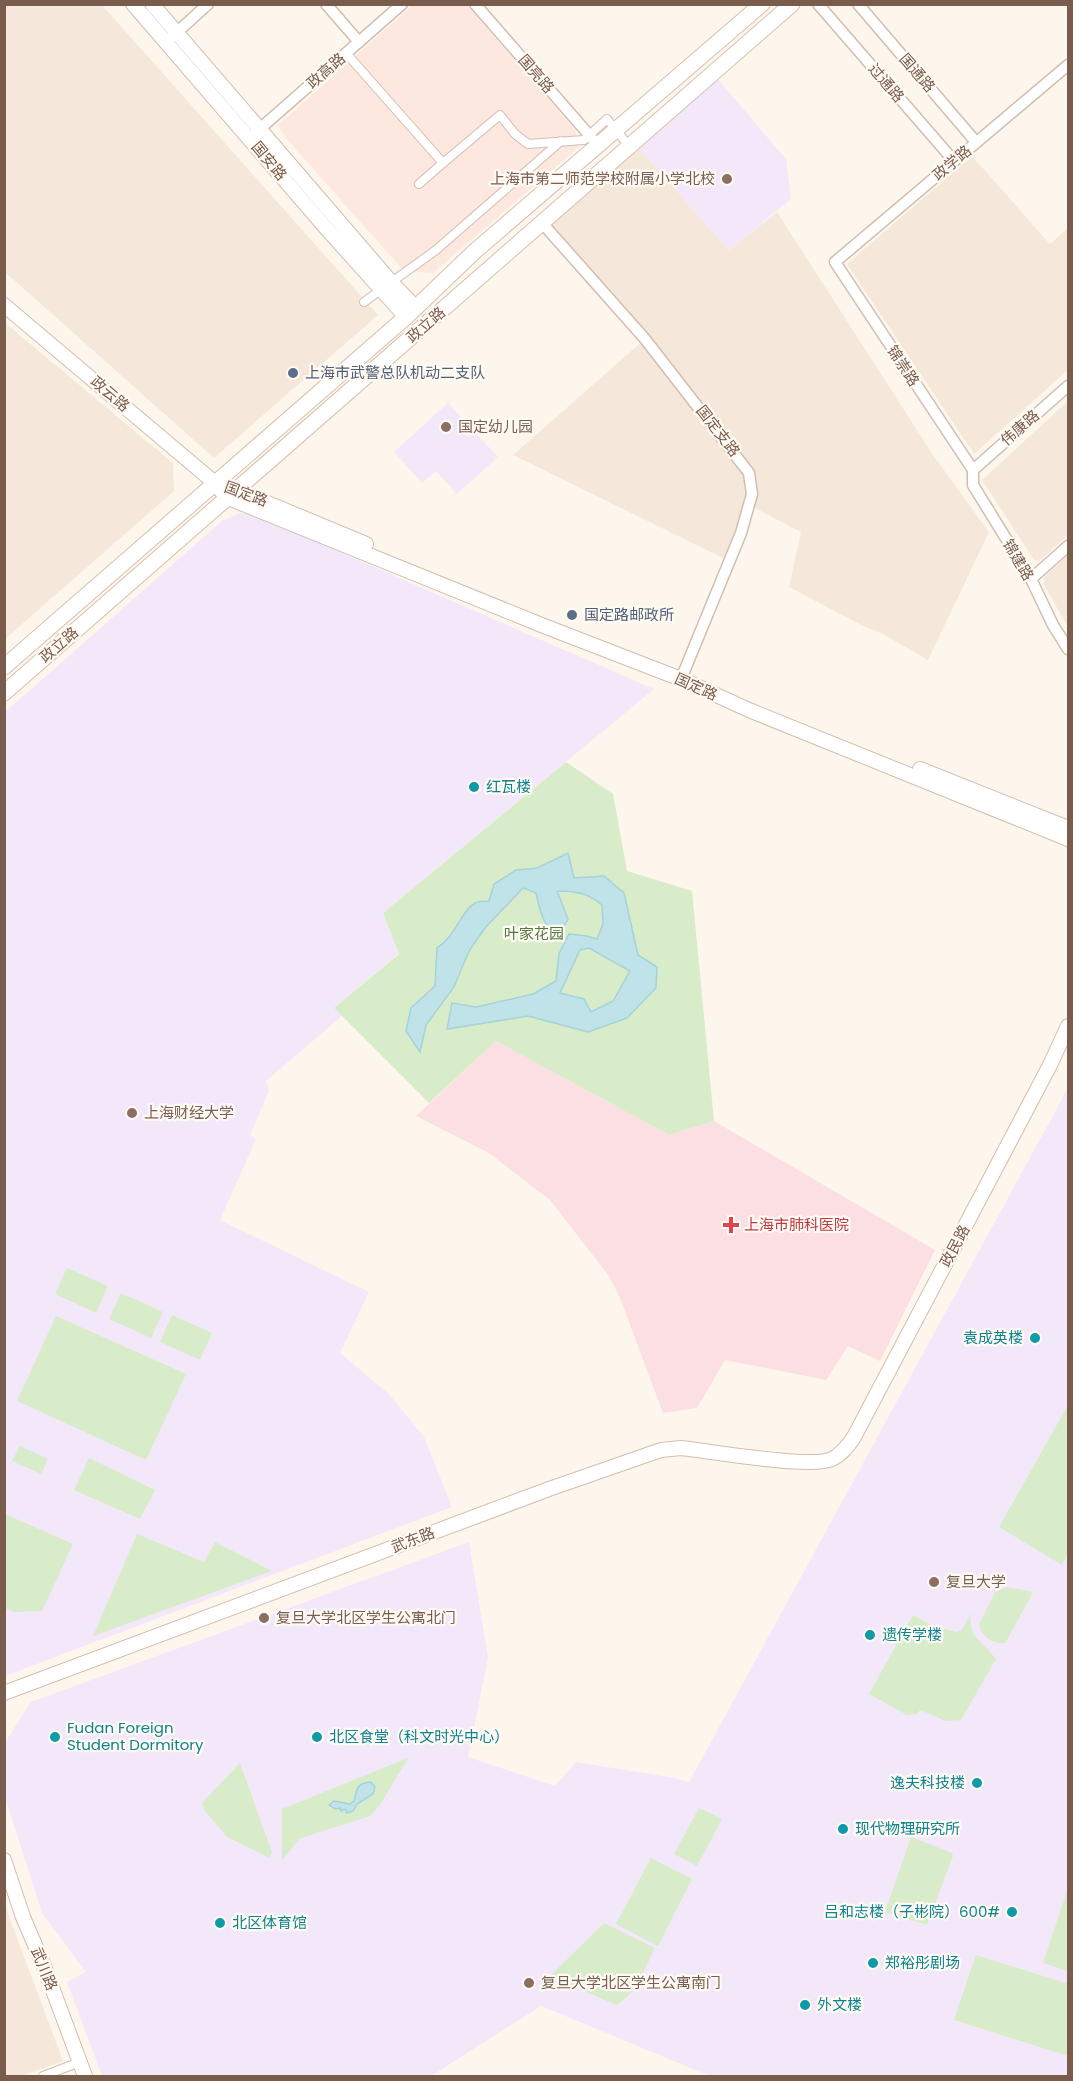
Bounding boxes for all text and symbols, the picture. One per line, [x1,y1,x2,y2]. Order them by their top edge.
street label: 政高路 [302,48,350,93]
street label: 国通路 [895,49,940,97]
street label: 国亮路 [514,50,559,98]
street label: 过通路 [864,59,909,107]
street label: 国安路 [247,137,292,185]
street label: 政学路 [928,140,976,185]
place label: 上海市第二师范学校附属小学北校 [490,168,715,189]
marker: 上海市第二师范学校附属小学北校 [720,172,734,186]
street label: 政立路 [402,302,450,347]
street label: 锦崇路 [882,341,924,390]
place label: 上海市武警总队机动二支队 [305,362,485,383]
marker: 上海市武警总队机动二支队 [286,366,300,380]
street label: 政云路 [86,371,134,416]
street label: 国定支路 [692,401,745,461]
street label: 伟康路 [996,405,1044,450]
place label: 国定幼儿园 [458,416,533,437]
marker: 国定幼儿园 [439,420,453,434]
street label: 国定路 [221,476,271,511]
street label: 锦建路 [998,535,1039,584]
place label: 国定路邮政所 [584,604,674,625]
marker: 国定路邮政所 [565,608,579,622]
street label: 政立路 [35,622,83,667]
street label: 国定路 [671,668,721,705]
place label: 红瓦楼 [486,776,531,797]
marker: 红瓦楼 [467,780,481,794]
park label: 叶家花园 [504,923,564,944]
place label: 上海财经大学 [144,1102,234,1123]
marker: 上海财经大学 [125,1106,139,1120]
place label: 上海市肺科医院 [744,1214,849,1235]
marker: 上海市肺科医院 [722,1216,740,1234]
street label: 政民路 [935,1221,974,1271]
place label: 袁成英楼 [963,1327,1023,1348]
marker: 袁成英楼 [1028,1331,1042,1345]
street label: 武东路 [388,1522,438,1557]
place label: 复旦大学 [946,1571,1006,1592]
marker: 复旦大学 [927,1575,941,1589]
place label: 复旦大学北区学生公寓北门 [276,1607,456,1628]
marker: 复旦大学北区学生公寓北门 [257,1611,271,1625]
place label: 遗传学楼 [882,1624,942,1645]
marker: 遗传学楼 [863,1628,877,1642]
place label: Fudan Foreign Student Dormitory [67,1717,204,1755]
place label: 北区食堂（科文时光中心） [329,1726,509,1747]
marker: Fudan Foreign Student Dormitory [48,1730,62,1744]
marker: 北区食堂（科文时光中心） [310,1730,324,1744]
place label: 逸夫科技楼 [890,1772,965,1793]
marker: 逸夫科技楼 [970,1776,984,1790]
place label: 现代物理研究所 [855,1818,960,1839]
marker: 现代物理研究所 [836,1822,850,1836]
place label: 吕和志楼（子彬院）600# [824,1901,1000,1922]
marker: 吕和志楼（子彬院）600# [1005,1905,1019,1919]
place label: 北区体育馆 [232,1912,307,1933]
marker: 北区体育馆 [213,1916,227,1930]
street label: 武川路 [26,1944,63,1994]
place label: 郑裕彤剧场‌ [885,1952,960,1973]
marker: 郑裕彤剧场‌ [866,1956,880,1970]
place label: 复旦大学北区学生公寓南门 [541,1972,721,1993]
marker: 复旦大学北区学生公寓南门 [522,1976,536,1990]
place label: 外文楼 [817,1994,862,2015]
marker: 外文楼 [798,1998,812,2012]

